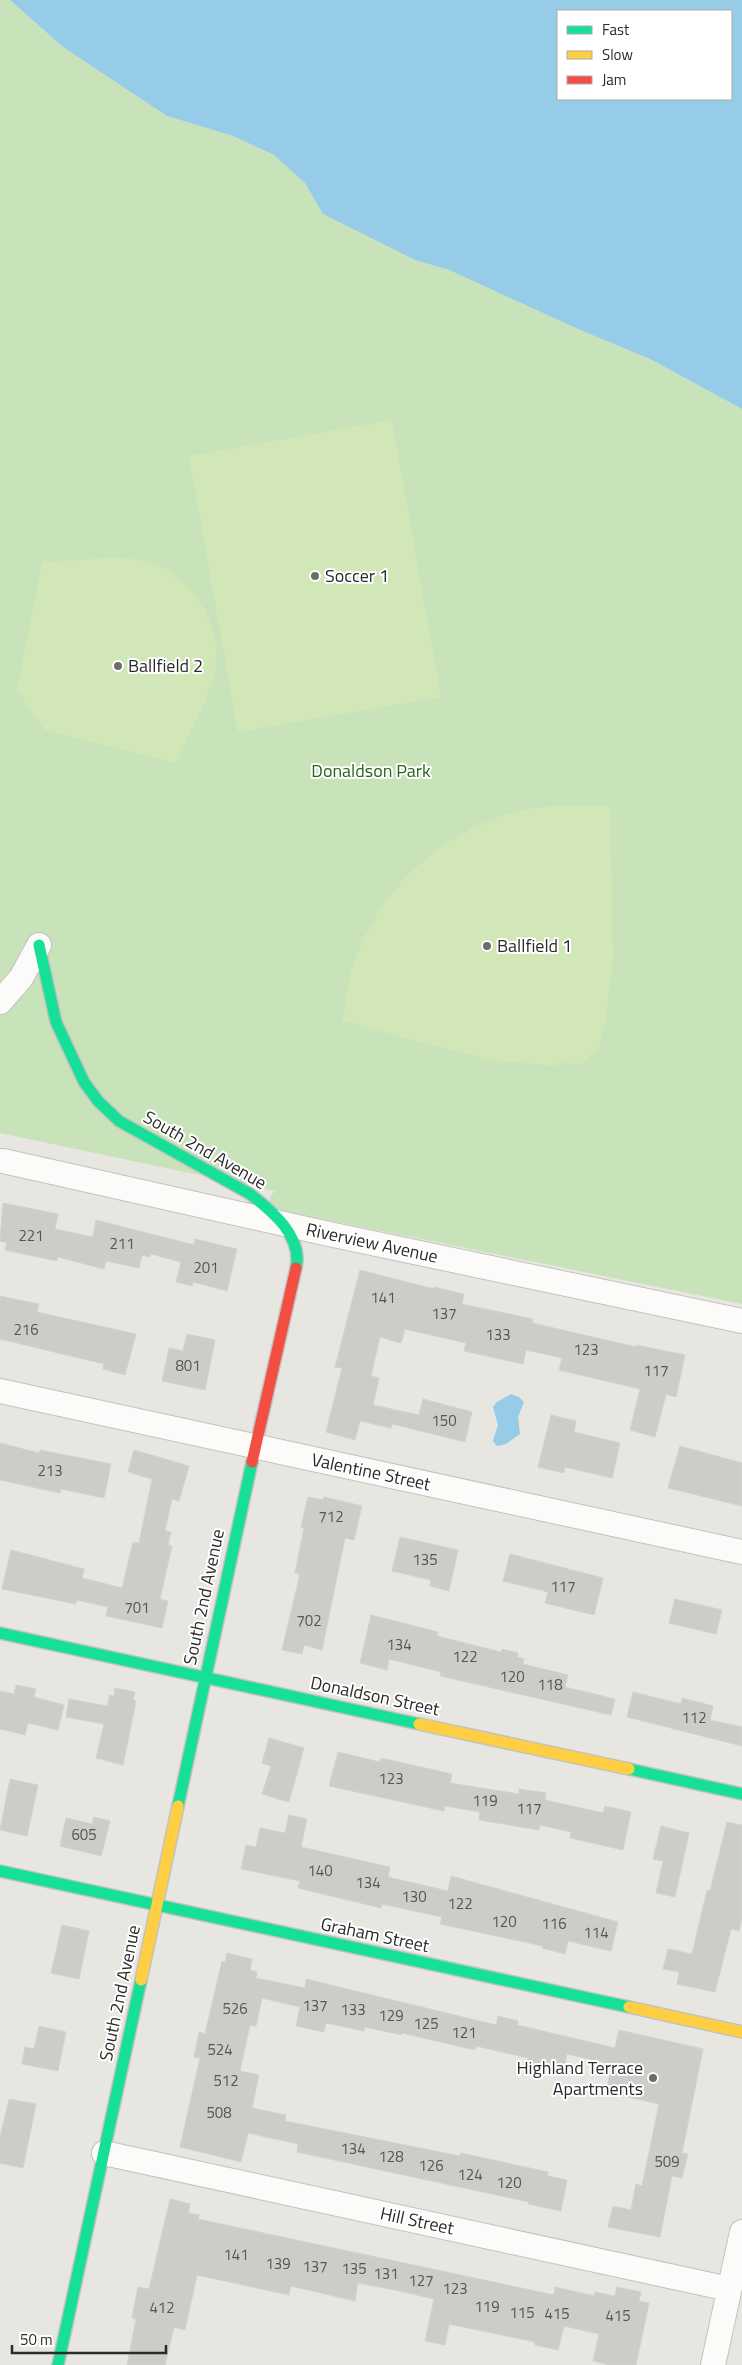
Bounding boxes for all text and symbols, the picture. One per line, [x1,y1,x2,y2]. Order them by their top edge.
legend [557,10,732,100]
text: Fast [602,18,630,41]
text: Slow [602,43,633,66]
text: Jam [602,68,626,91]
place label: Soccer 1 [325,562,389,589]
marker: Soccer 1 [309,570,321,582]
place label: Ballfield 2 [128,652,203,679]
marker: Ballfield 2 [112,660,124,672]
park label: Donaldson Park [311,757,431,784]
place label: Ballfield 1 [497,932,572,959]
marker: Ballfield 1 [481,940,493,952]
street label: South 2nd Avenue [139,1103,272,1196]
street label: Riverview Avenue [304,1215,441,1270]
house number: 221 [18,1224,44,1247]
house number: 211 [109,1232,135,1255]
house number: 201 [193,1256,219,1279]
house number: 141 [370,1286,396,1309]
house number: 137 [431,1302,457,1325]
house number: 216 [13,1318,39,1341]
house number: 133 [485,1323,511,1346]
house number: 123 [573,1338,599,1361]
house number: 801 [175,1354,201,1377]
house number: 117 [643,1359,669,1382]
house number: 150 [431,1409,457,1432]
street label: Valentine Street [309,1446,434,1497]
house number: 213 [37,1459,63,1482]
house number: 712 [318,1505,344,1528]
street label: South 2nd Avenue [176,1526,231,1667]
house number: 135 [412,1548,438,1571]
house number: 117 [550,1575,576,1598]
house number: 701 [124,1596,150,1619]
house number: 702 [296,1609,322,1632]
house number: 134 [386,1633,412,1656]
house number: 122 [452,1645,478,1668]
house number: 120 [499,1665,525,1688]
street label: Donaldson Street [308,1669,443,1723]
house number: 118 [537,1673,563,1696]
house number: 112 [681,1706,707,1729]
house number: 123 [378,1767,404,1790]
house number: 119 [472,1789,498,1812]
house number: 117 [516,1797,542,1820]
house number: 605 [71,1823,97,1846]
house number: 140 [307,1859,333,1882]
house number: 134 [355,1871,381,1894]
house number: 130 [401,1885,427,1908]
house number: 122 [447,1892,473,1915]
street label: Graham Street [318,1910,433,1959]
house number: 120 [491,1910,517,1933]
house number: 116 [541,1912,567,1935]
house number: 114 [583,1921,609,1944]
street label: South 2nd Avenue [92,1922,147,2063]
house number: 137 [302,1994,328,2017]
house number: 526 [222,1997,248,2020]
house number: 133 [340,1998,366,2021]
house number: 129 [378,2004,404,2027]
house number: 125 [413,2012,439,2035]
house number: 121 [451,2021,477,2044]
house number: 524 [207,2038,233,2061]
place label: Highland Terrace Apartments [516,2054,643,2102]
house number: 512 [213,2069,239,2092]
marker: Highland Terrace Apartments [647,2072,659,2084]
house number: 508 [206,2101,232,2124]
house number: 134 [340,2137,366,2160]
house number: 128 [378,2145,404,2168]
house number: 509 [654,2150,680,2173]
house number: 126 [418,2154,444,2177]
house number: 124 [457,2163,483,2186]
house number: 120 [496,2171,522,2194]
street label: Hill Street [378,2200,457,2242]
house number: 141 [223,2243,249,2266]
house number: 139 [265,2252,291,2275]
house number: 137 [302,2255,328,2278]
house number: 135 [341,2257,367,2280]
house number: 131 [373,2262,399,2285]
house number: 127 [408,2269,434,2292]
house number: 123 [442,2277,468,2300]
house number: 119 [474,2295,500,2318]
house number: 412 [149,2296,175,2319]
house number: 115 [509,2301,535,2324]
house number: 415 [544,2302,570,2325]
house number: 415 [605,2304,631,2327]
scale bar [12,2322,166,2354]
text: 50 m [20,2328,53,2351]

